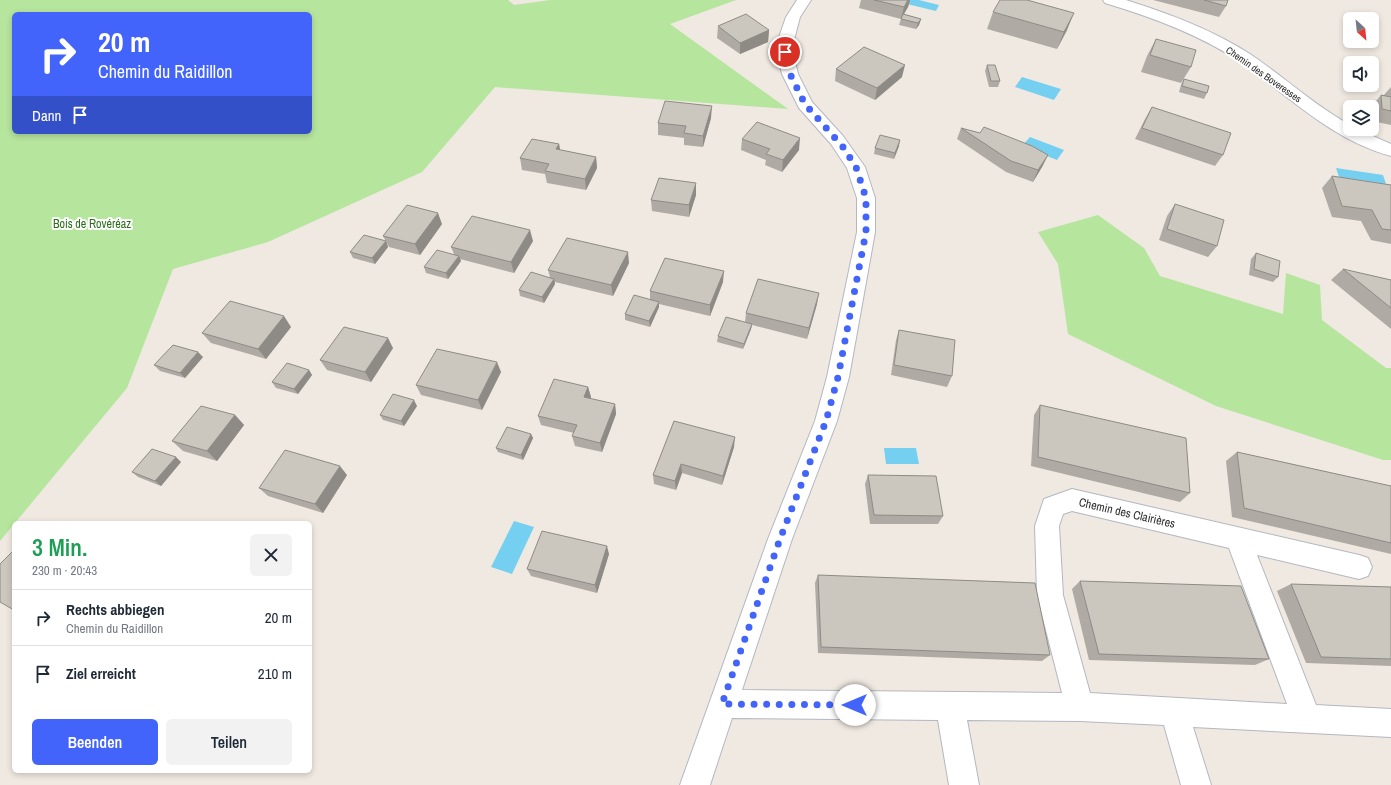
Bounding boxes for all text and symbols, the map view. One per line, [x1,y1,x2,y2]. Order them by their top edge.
north arrow [1343,12,1379,48]
map controls [1343,12,1379,136]
text: 20 m [98,23,150,61]
icon: right [32,28,84,80]
pin [768,35,802,69]
icon: arrive [774,41,796,63]
street label: Chemin des Boveresses [1223,43,1304,105]
button: sound [1343,56,1379,92]
text: Chemin du Raidillon [98,59,233,84]
button: layers [1343,100,1379,136]
icon: arrive [69,104,91,126]
text: Dann [32,105,61,126]
park label: Bois de Rovéréaz [53,216,131,232]
street label: Chemin des Clairières [1077,494,1177,532]
text: 3 Min. [32,531,87,563]
button: close [250,534,292,576]
text: 230 m · 20:43 [32,562,97,579]
text: Rechts abbiegen [66,599,164,620]
icon: right [32,607,54,629]
text: 20 m [265,607,292,628]
text: Chemin du Raidillon [66,620,163,637]
icon: arrive [32,663,54,685]
text: Ziel erreicht [66,663,136,684]
text: 210 m [258,663,292,684]
position arrow [834,684,876,726]
button: Beenden [32,719,158,765]
button: Teilen [166,719,292,765]

